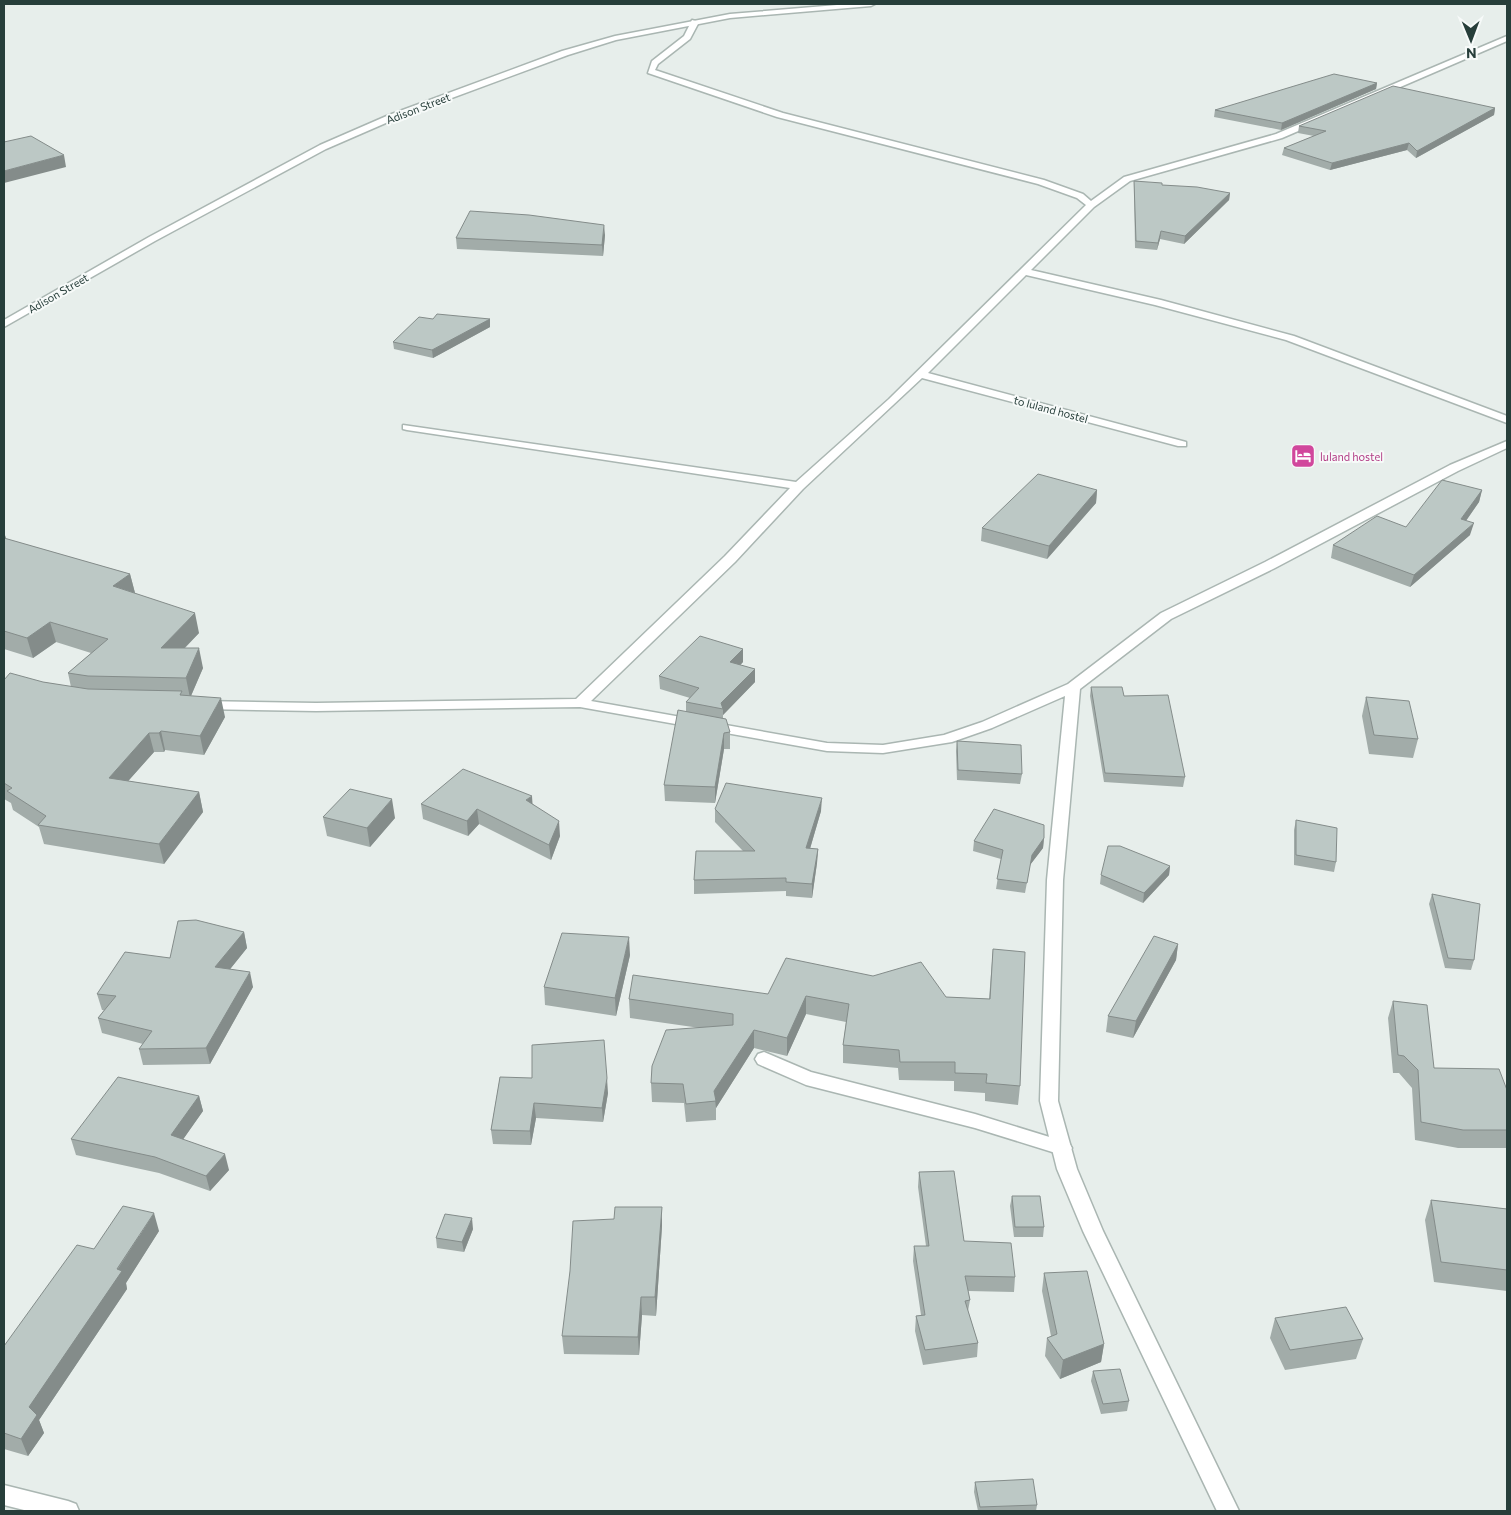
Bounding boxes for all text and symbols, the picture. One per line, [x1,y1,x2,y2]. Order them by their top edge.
north arrow [1446,15,1496,65]
text: N [1466,45,1477,62]
street label: Adison Street [384,90,452,126]
street label: Adison Street [25,270,91,316]
street label: to luland hostel [1013,393,1089,425]
hotel icon: luland hostel [1290,443,1316,469]
place label: luland hostel [1320,450,1383,463]

